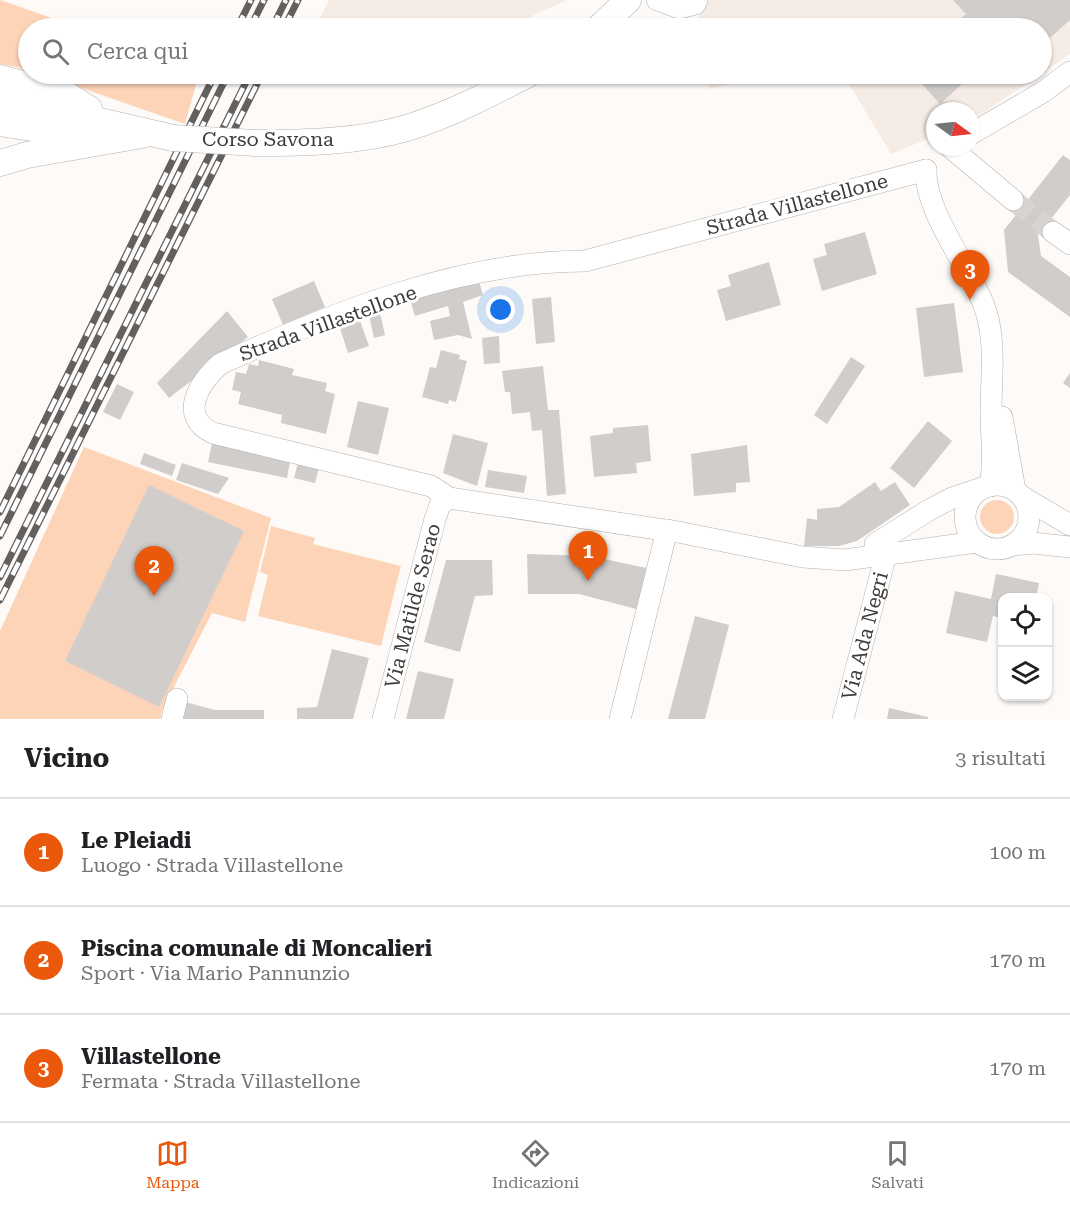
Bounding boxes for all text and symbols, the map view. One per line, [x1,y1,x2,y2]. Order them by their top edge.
search box [18,18,1052,84]
icon: search [39,35,72,68]
text: Cerca qui [87,39,188,64]
north arrow [926,102,980,156]
street label: Corso Savona [202,127,334,151]
street label: Strada Villastellone [704,168,890,240]
pin: 3 [950,250,990,300]
street label: Strada Villastellone [236,280,420,366]
your location [486,295,515,324]
street label: Via Matilde Serao [380,521,445,691]
pin: 1 [568,532,608,581]
pin: 2 [134,546,174,596]
street label: Via Ada Negri [836,569,893,703]
map controls [998,593,1052,701]
button: locate [998,593,1052,647]
button: layers [998,647,1052,701]
text: Vicino [24,743,109,773]
text: 3 risultati [955,746,1046,770]
text: Le Pleiadi [81,828,191,853]
text: 1 [38,840,49,864]
text: 100 m [989,840,1046,864]
text: Luogo · Strada Villastellone [81,853,343,877]
text: Piscina comunale di Moncalieri [81,936,432,961]
text: 2 [38,948,49,972]
text: 170 m [989,948,1046,972]
text: Sport · Via Mario Pannunzio [81,961,350,985]
text: Villastellone [81,1044,221,1069]
text: 3 [38,1056,49,1080]
text: 170 m [989,1056,1046,1080]
text: Fermata · Strada Villastellone [81,1069,360,1093]
tab: Mappa [146,1137,199,1192]
tab: Indicazioni [492,1137,579,1192]
tab: Salvati [872,1137,924,1192]

